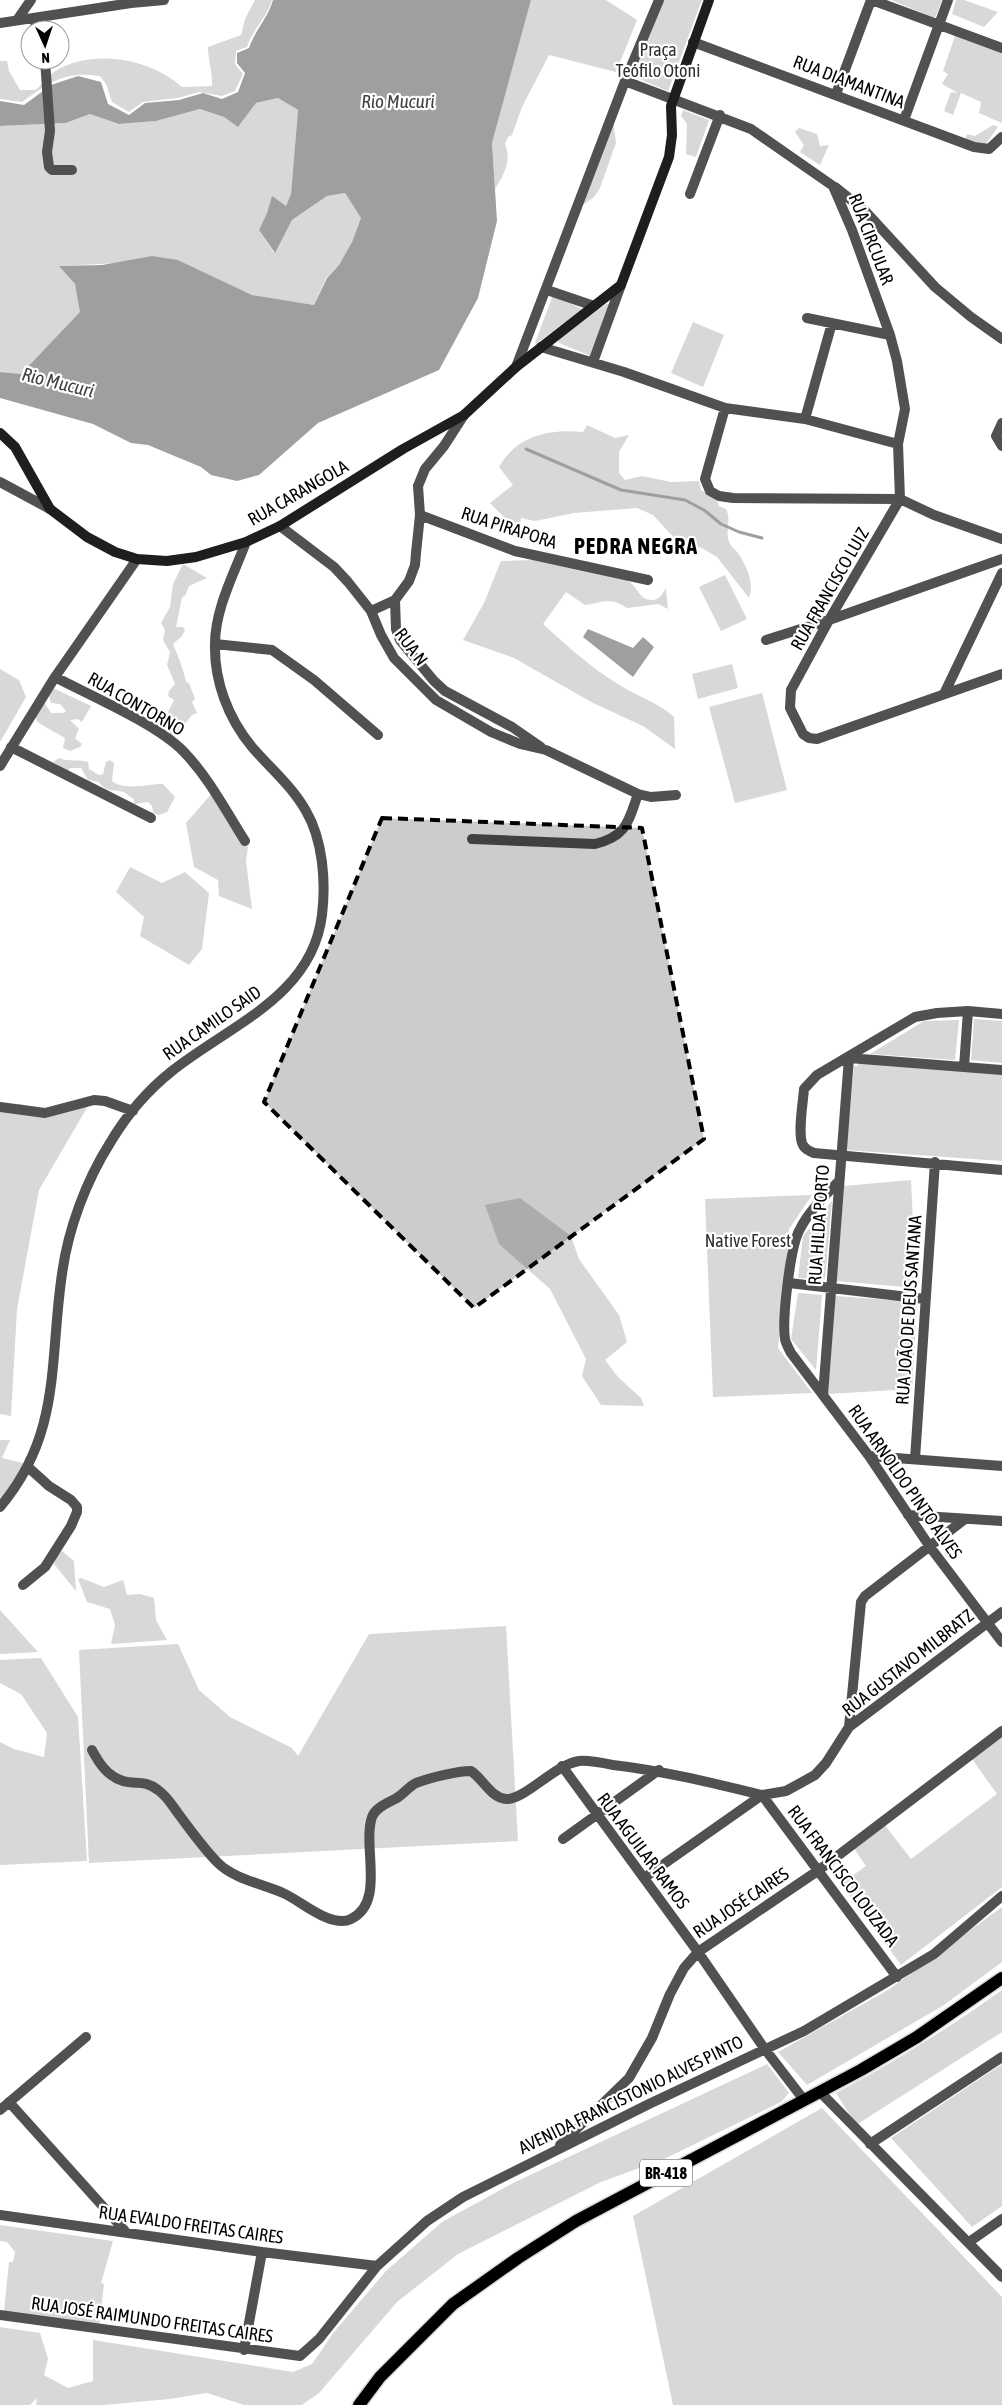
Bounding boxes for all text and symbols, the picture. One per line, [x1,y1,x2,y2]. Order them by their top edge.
north arrow [20,20,70,70]
park label: Praça Teófilo Otoni [616,39,700,81]
text: N [41,50,50,66]
street label: RUA DIAMANTINA [790,51,908,113]
water label: Rio Mucuri [361,90,435,112]
street label: RUA CIRCULAR [844,190,898,287]
water label: Rio Mucuri [20,362,96,402]
street label: RUA CARANGOLA [244,455,352,530]
street label: RUA PIRAPORA [459,502,560,553]
street label: RUA FRANCISCO LUIZ [786,524,873,654]
district label: PEDRA NEGRA [574,533,698,559]
street label: RUA N [391,624,432,670]
street label: RUA CONTORNO [84,667,188,740]
street label: RUA CAMILO SAID [159,981,265,1064]
street label: RUA HILDA PORTO [804,1164,833,1286]
street label: RUA JOÃO DE DEUS SANTANA [891,1214,926,1405]
park label: Native Forest [705,1230,791,1251]
street label: RUA ARNOLDO PINTO ALVES [844,1401,967,1563]
street label: RUA GUSTAVO MILBRATZ [838,1605,978,1720]
street label: RUA AGUILAR RAMOS [593,1789,694,1913]
street label: RUA FRANCISCO LOUZADA [784,1801,903,1950]
street label: RUA JOSÉ CAIRES [689,1863,793,1942]
street label: AVENIDA FRANCISTONIO ALVES PINTO [515,2031,746,2158]
road number: BR-418 [640,2160,692,2186]
street label: RUA EVALDO FREITAS CAIRES [97,2201,285,2248]
street label: RUA JOSÉ RAIMUNDO FREITAS CAIRES [30,2292,275,2347]

